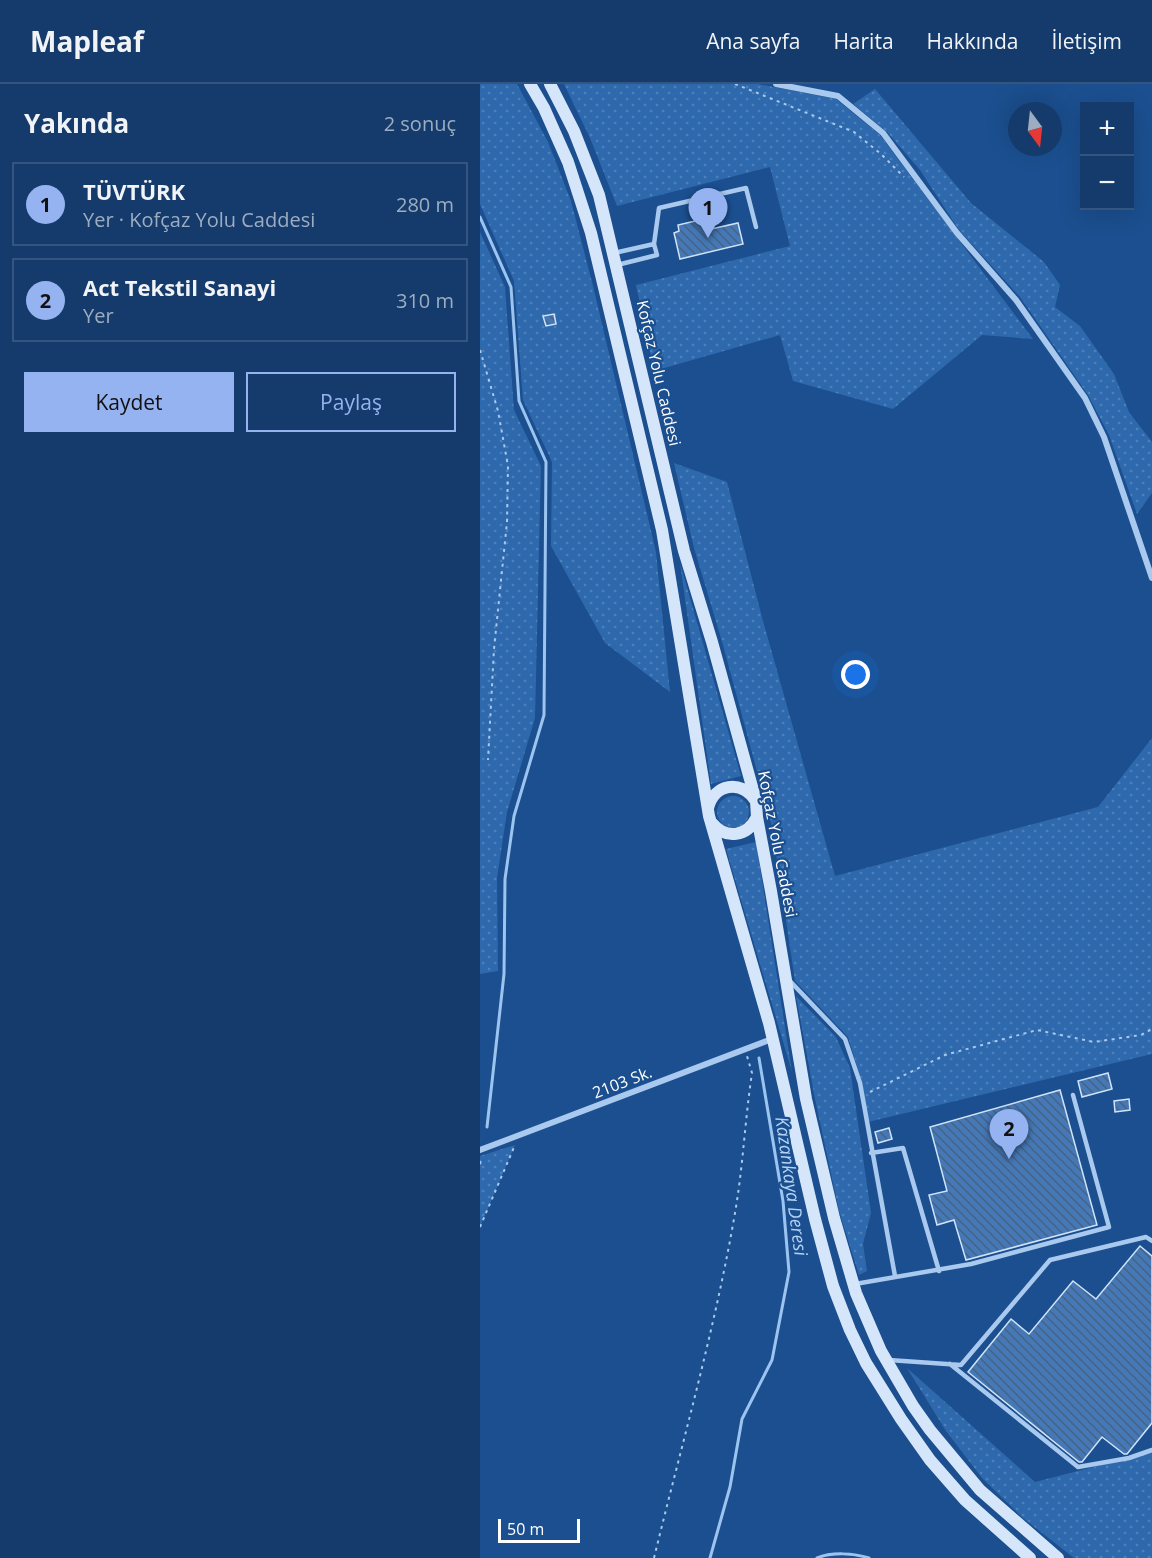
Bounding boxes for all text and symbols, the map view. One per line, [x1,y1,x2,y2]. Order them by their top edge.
text: Mapleaf [30,22,144,60]
text: Ana sayfa [706,27,800,55]
text: Harita [833,27,894,55]
text: Hakkında [927,27,1019,55]
text: İletişim [1052,27,1122,55]
north arrow [1008,102,1062,156]
map controls [1080,102,1134,210]
button: + [1080,102,1134,156]
text: Yakında [24,105,129,141]
text: 2 sonuç [384,110,456,137]
button: − [1080,156,1134,210]
text: TÜVTÜRK [83,176,185,206]
pin: 1 [688,188,728,238]
text: 1 [40,191,51,218]
text: 280 m [396,191,454,218]
text: Yer · Kofçaz Yolu Caddesi [83,206,315,233]
text: Act Tekstil Sanayi [83,272,276,302]
text: 2 [40,287,51,314]
text: 310 m [396,287,454,314]
street label: Kofçaz Yolu Caddesi [632,298,686,448]
text: Yer [83,302,114,329]
button: Kaydet [24,372,234,432]
button: Paylaş [246,372,456,432]
your location [841,660,870,689]
street label: Kofçaz Yolu Caddesi [753,769,803,919]
street label: 2103 Sk. [589,1061,655,1103]
pin: 2 [990,1110,1028,1159]
water label: Kazankaya Deresi [770,1115,814,1258]
scale bar [498,1516,580,1544]
text: 50 m [507,1518,544,1540]

